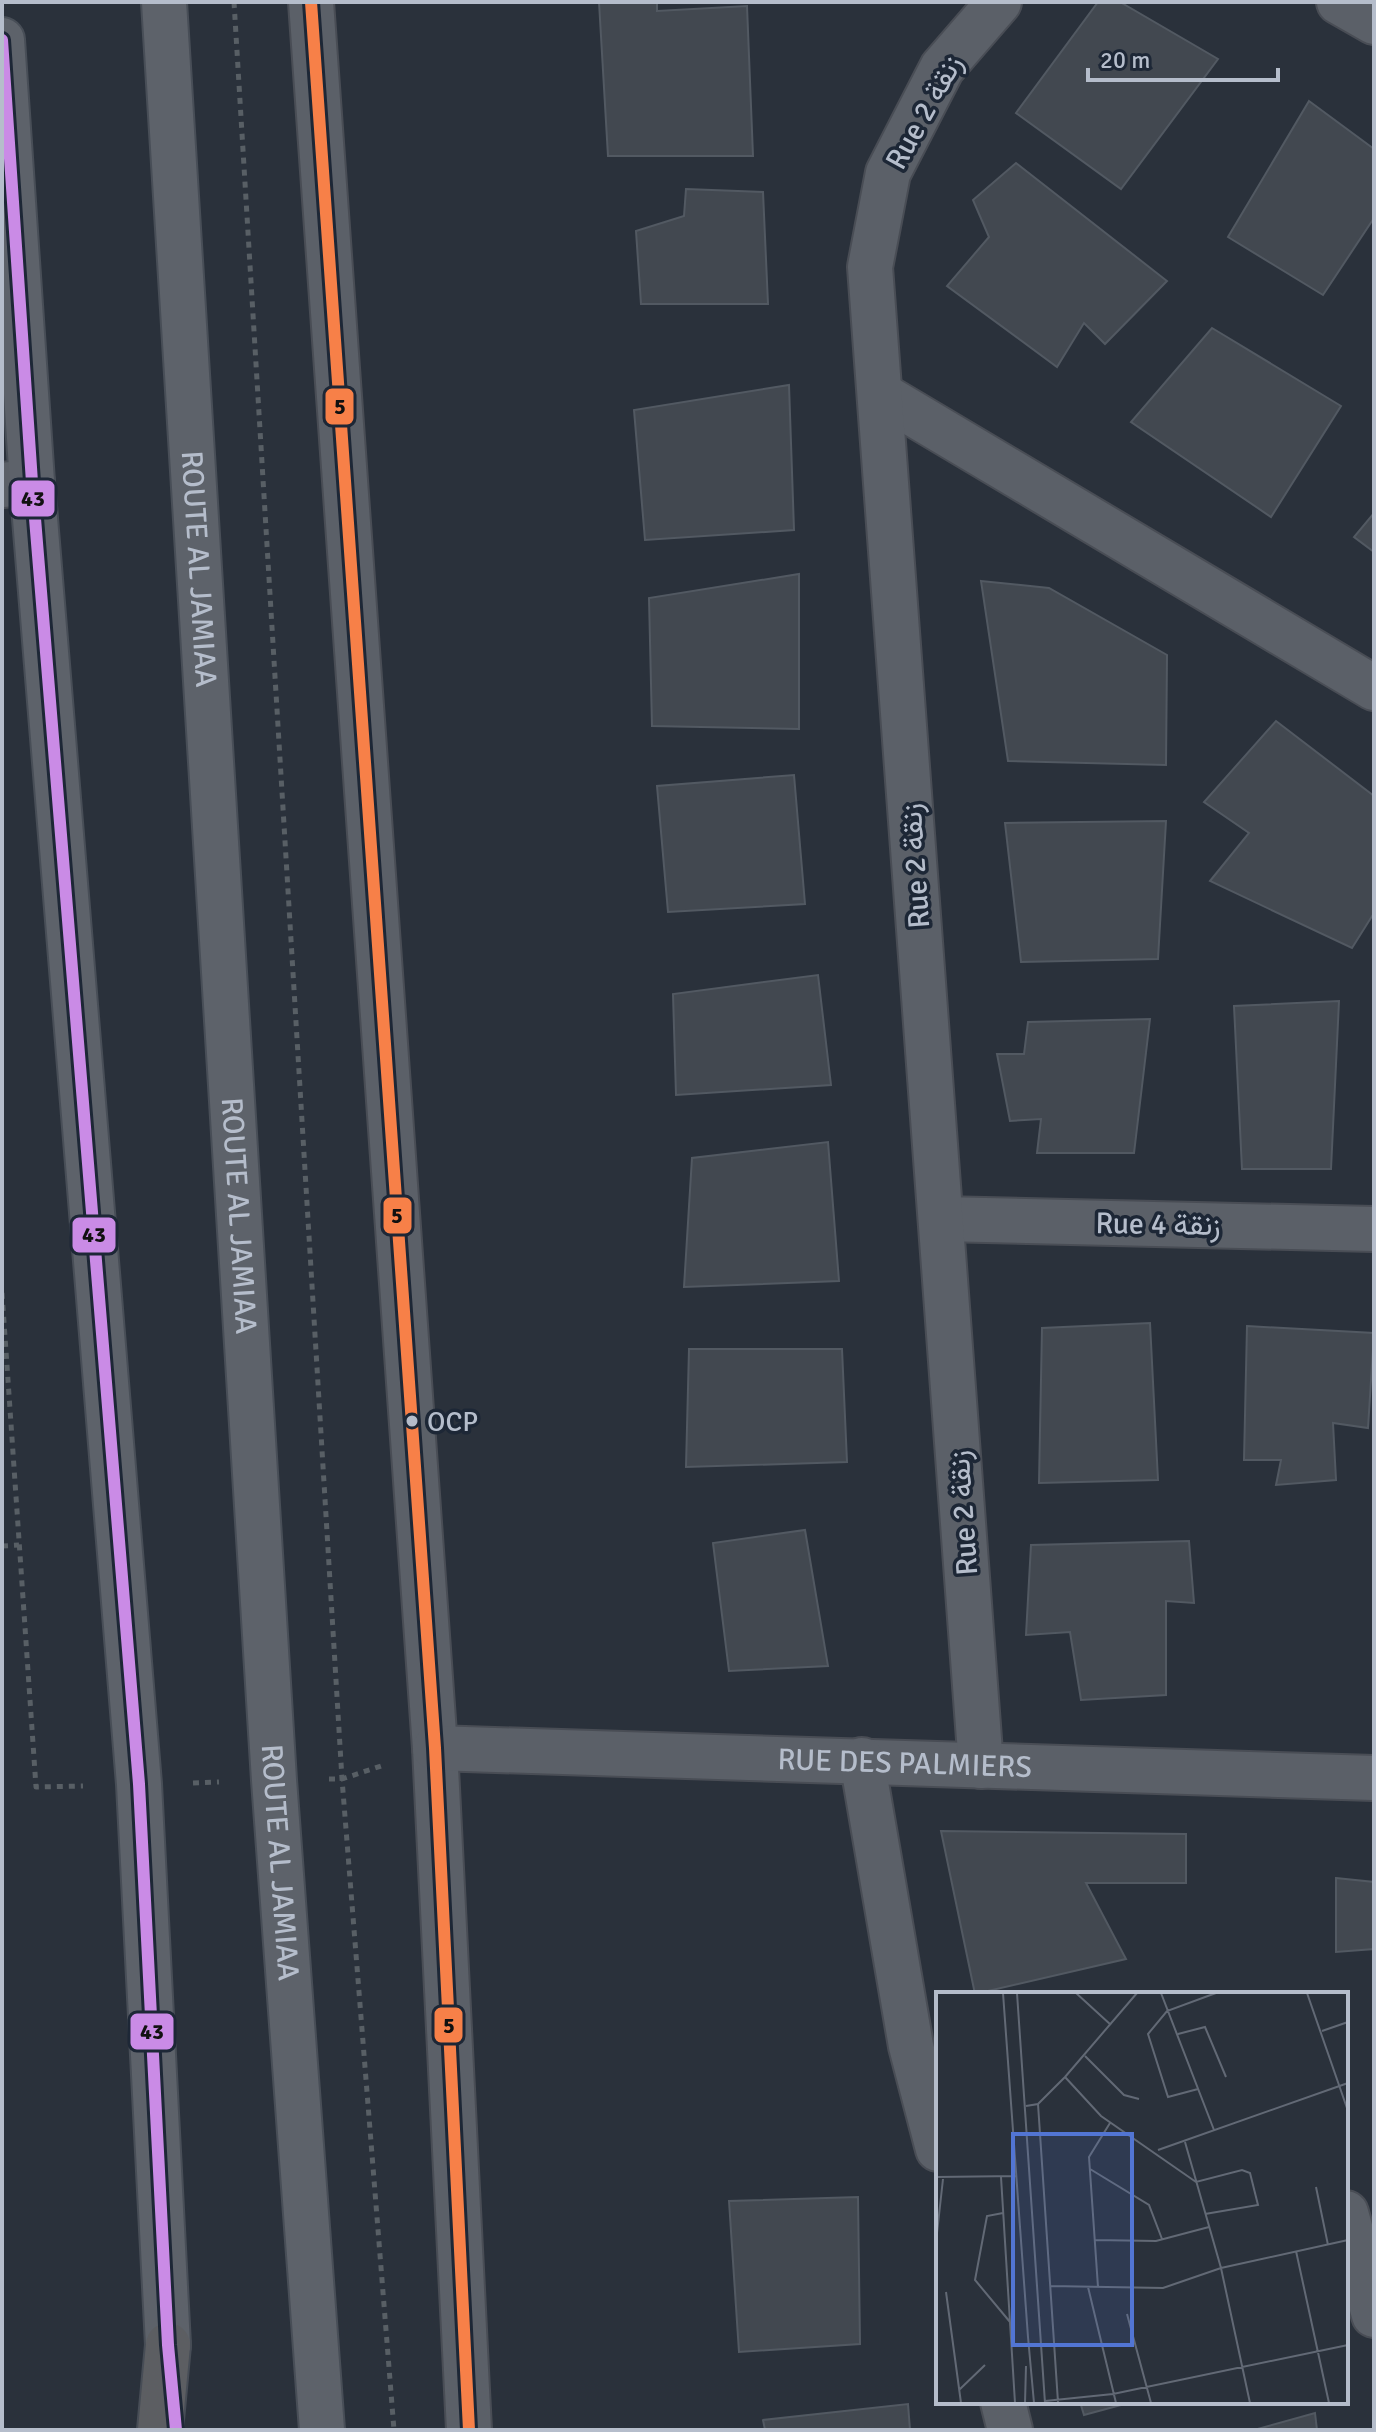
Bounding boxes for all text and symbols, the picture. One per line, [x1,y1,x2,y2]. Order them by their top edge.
scale bar [1088,32,1278,82]
text: 20 m [1100,45,1150,75]
street label: Rue 2 زنقة [878,48,971,176]
line badge: 5 [324,387,355,426]
text: 5 [334,393,346,420]
street label: ROUTE AL JAMIAA [173,449,224,688]
line badge: 43 [10,479,56,518]
text: 43 [21,485,45,512]
street label: Rue 2 زنقة [893,802,938,930]
street label: ROUTE AL JAMIAA [213,1096,264,1335]
line badge: 5 [382,1196,413,1235]
text: 5 [391,1202,403,1229]
street label: Rue 4 زنقة [1095,1205,1221,1244]
line badge: 43 [71,1216,117,1254]
text: 43 [82,1221,106,1248]
place label: OCP [427,1405,478,1439]
marker: OCP [404,1413,420,1429]
street label: Rue 2 زنقة [941,1449,986,1577]
street label: RUE DES PALMIERS [777,1741,1033,1786]
street label: ROUTE AL JAMIAA [253,1743,307,1982]
inset map [936,1992,1348,2404]
line badge: 5 [433,2006,464,2044]
line badge: 43 [129,2012,175,2051]
text: 5 [443,2012,455,2039]
text: 43 [140,2018,164,2045]

